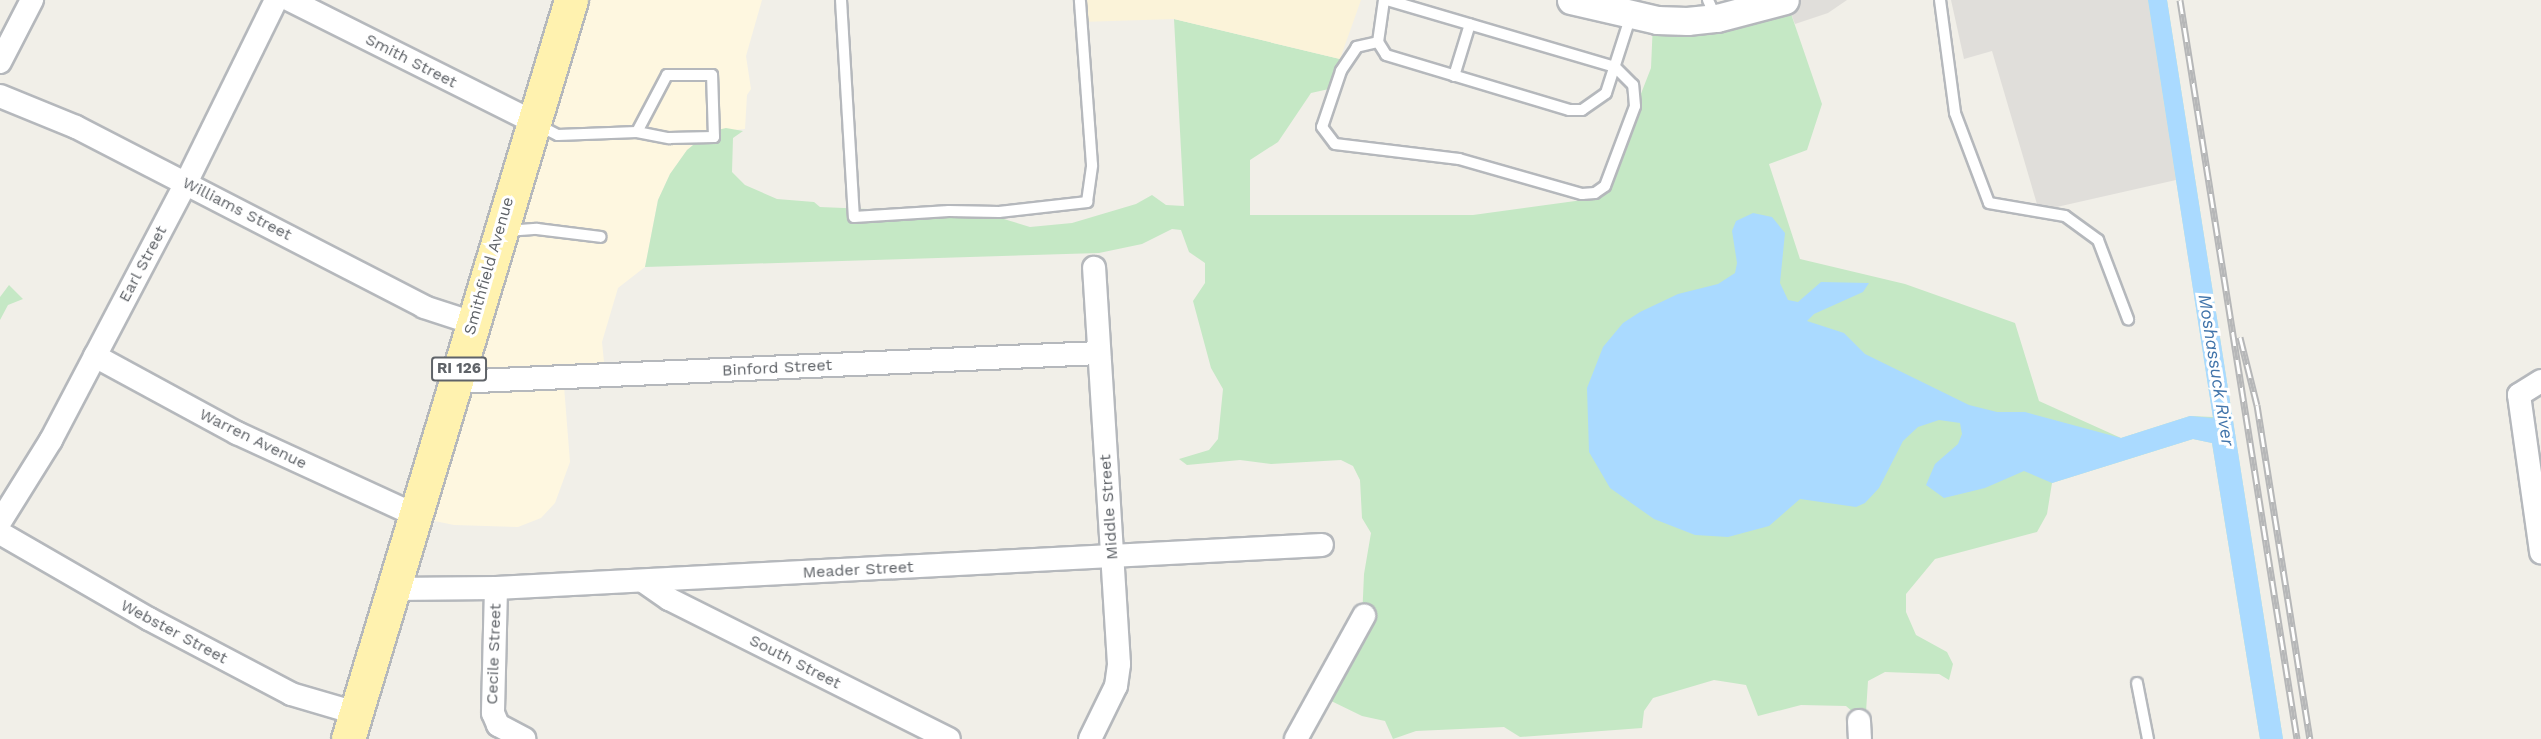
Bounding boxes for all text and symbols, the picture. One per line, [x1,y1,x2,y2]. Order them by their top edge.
street label: Smith Street [362,30,460,92]
street label: Williams Street [179,173,295,245]
street label: Smithfield Avenue [460,195,518,337]
street label: Earl Street [115,222,171,306]
water label: Moshassuck River [2193,292,2239,448]
street label: Binford Street [722,356,832,380]
road number: RI 126 [430,357,488,381]
street label: Warren Avenue [196,405,310,473]
street label: Middle Street [1096,454,1122,560]
street label: Meader Street [802,558,914,582]
street label: Webster Street [117,596,231,668]
street label: Cecile Street [483,603,505,705]
street label: South Street [746,631,844,693]

